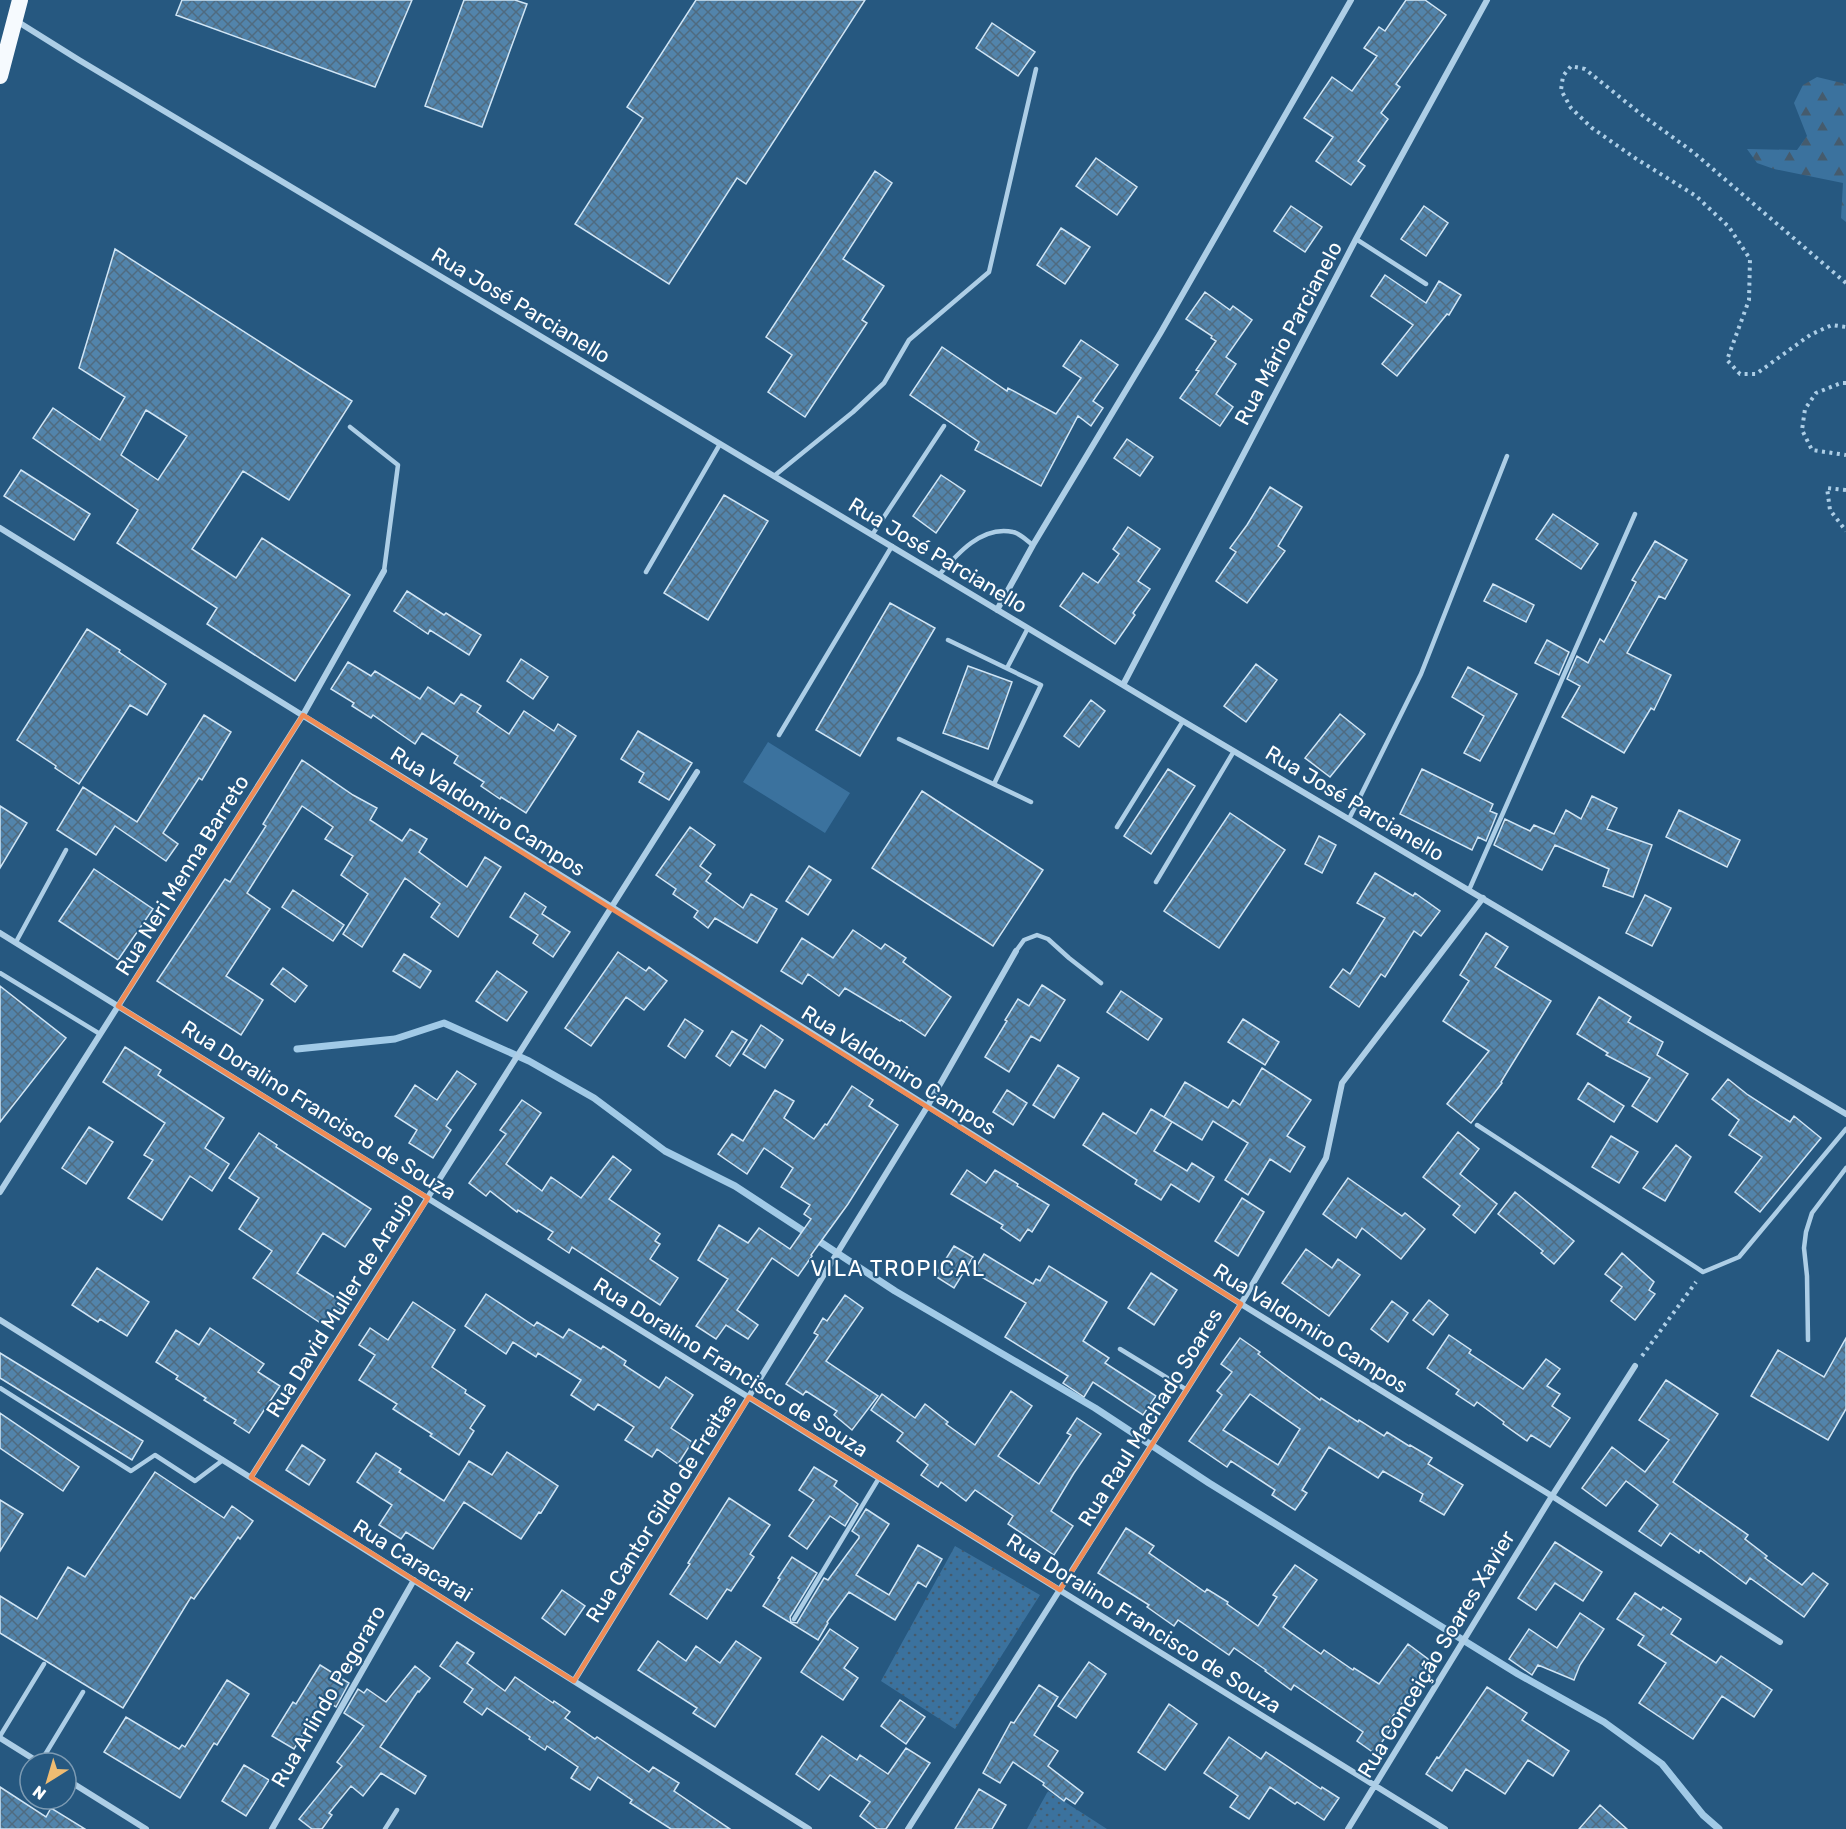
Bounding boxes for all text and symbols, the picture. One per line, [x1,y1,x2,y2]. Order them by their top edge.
street label: Rua Mário Parcianelo [1229,237,1347,429]
street label: Rua José Parcianello [427,242,615,368]
street label: Rua José Parcianello [844,492,1032,618]
street label: Rua José Parcianello [1261,740,1449,866]
street label: Rua Valdomiro Campos [386,741,590,881]
street label: Rua Neri Menna Barreto [110,770,254,980]
street label: Rua Valdomiro Campos [797,1000,1001,1140]
street label: Rua Doralino Francisco de Souza [177,1015,461,1205]
street label: Rua David Muller de Araujo [261,1188,419,1422]
district label: VILA TROPICAL [810,1255,986,1282]
street label: Rua Valdomiro Campos [1209,1258,1413,1398]
street label: Rua Doralino Francisco de Souza [589,1272,873,1462]
street label: Rua Raul Machado Soares [1073,1303,1227,1531]
street label: Rua Cantor Gildo de Freitas [580,1389,742,1627]
street label: Rua Caracarai [349,1513,477,1607]
street label: Rua Conceição Soares Xavier [1352,1526,1520,1782]
street label: Rua Doralino Francisco de Souza [1002,1528,1286,1718]
street label: Rua Arlindo Pegoraro [266,1600,390,1792]
north arrow [18,1751,78,1811]
text: N [29,1782,50,1804]

